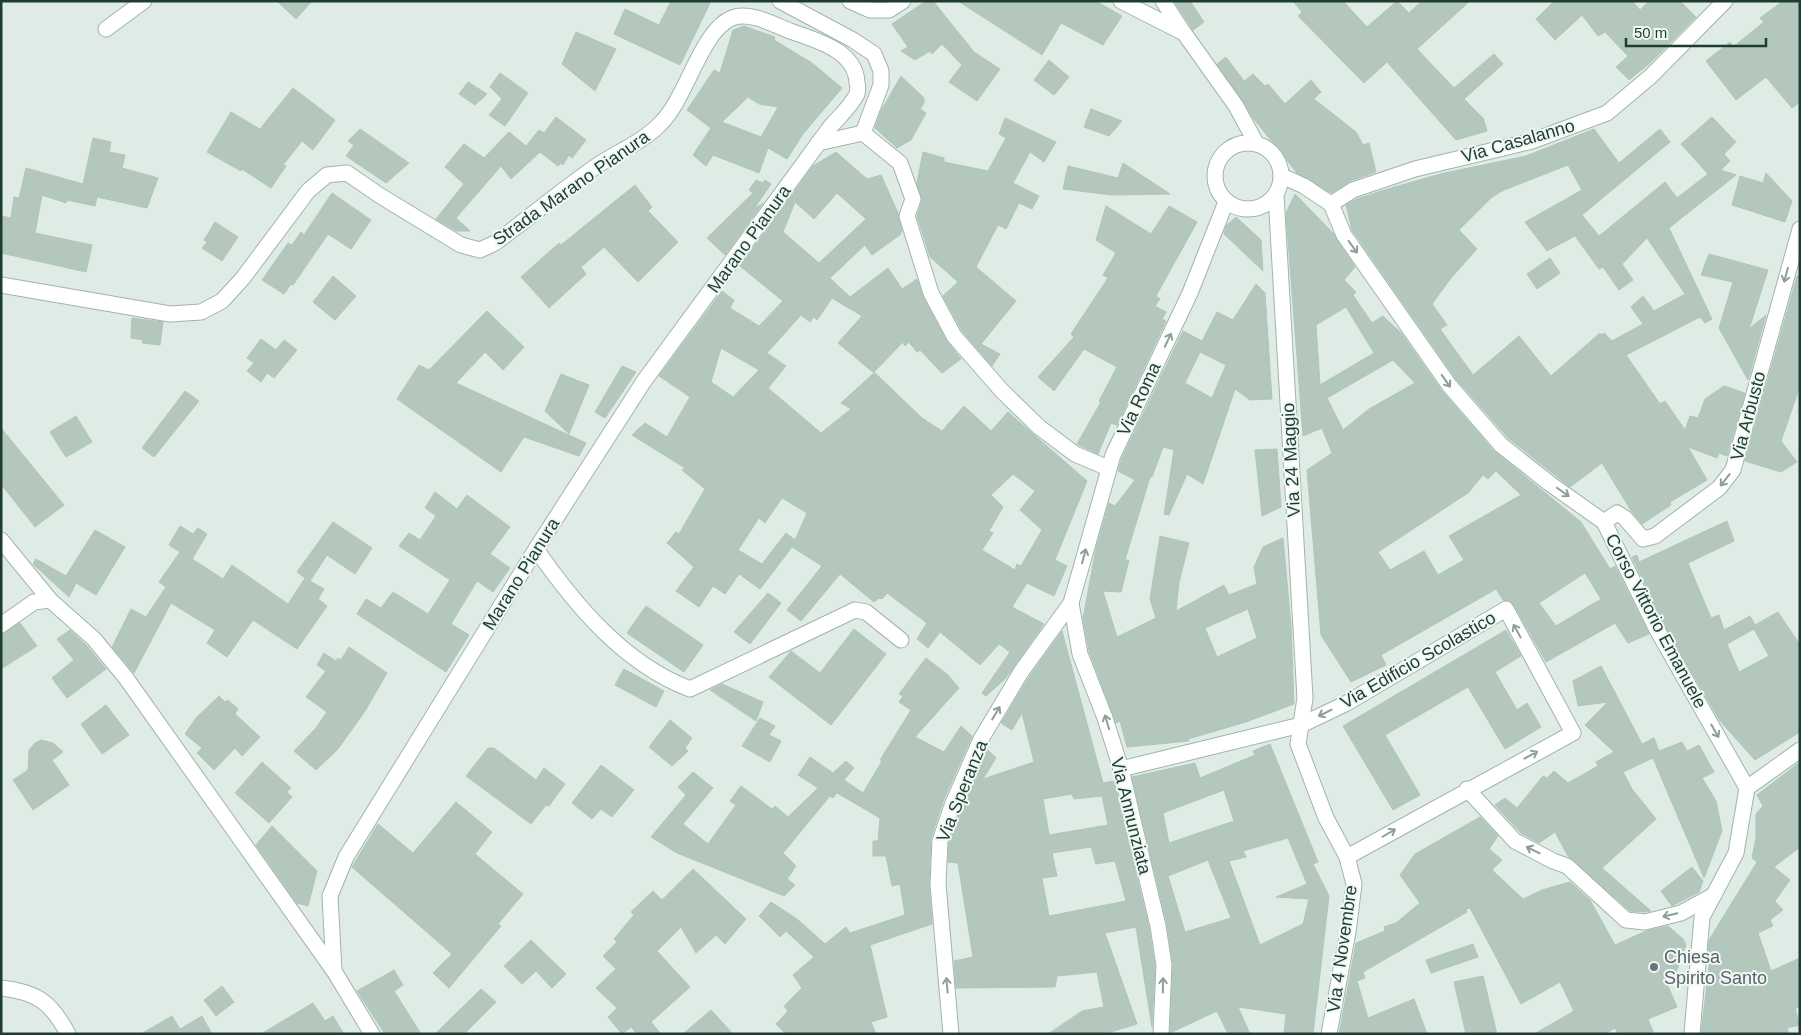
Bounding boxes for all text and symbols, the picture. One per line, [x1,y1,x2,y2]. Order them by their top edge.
scale bar [1626,15,1766,47]
text: 50 m [1634,24,1667,41]
street label: Via Casalanno [1459,115,1577,167]
street label: Strada Marano Pianura [489,126,654,250]
street label: Marano Pianura [703,181,795,297]
one-way arrow [1348,240,1358,254]
one-way arrow [1781,267,1791,283]
one-way arrow [1163,333,1173,348]
street label: Via Roma [1113,358,1165,439]
street label: Via Arbusto [1726,369,1770,463]
one-way arrow [1441,373,1451,387]
street label: Via 24 Maggio [1278,402,1304,518]
one-way arrow [1719,473,1730,486]
one-way arrow [1556,487,1570,497]
street label: Marano Pianura [479,514,564,634]
street label: Corso Vittorio Emanuele [1601,530,1711,712]
one-way arrow [1080,549,1090,565]
street label: Via Edificio Scolastico [1337,607,1499,713]
one-way arrow [1512,624,1521,639]
one-way arrow [992,707,1002,721]
one-way arrow [1318,708,1333,718]
one-way arrow [1101,715,1111,731]
one-way arrow [1711,723,1720,738]
street label: Via Speranza [933,736,992,845]
one-way arrow [1524,749,1538,759]
street label: Via Annunziata [1107,755,1155,877]
one-way arrow [1381,828,1396,837]
one-way arrow [1526,845,1541,854]
street label: Via 4 Novembre [1323,884,1361,1014]
one-way arrow [1662,911,1678,921]
place label: Chiesa Spirito Santo [1664,947,1767,988]
marker: Chiesa Spirito Santo [1648,961,1660,973]
one-way arrow [943,977,952,993]
one-way arrow [1159,977,1168,993]

